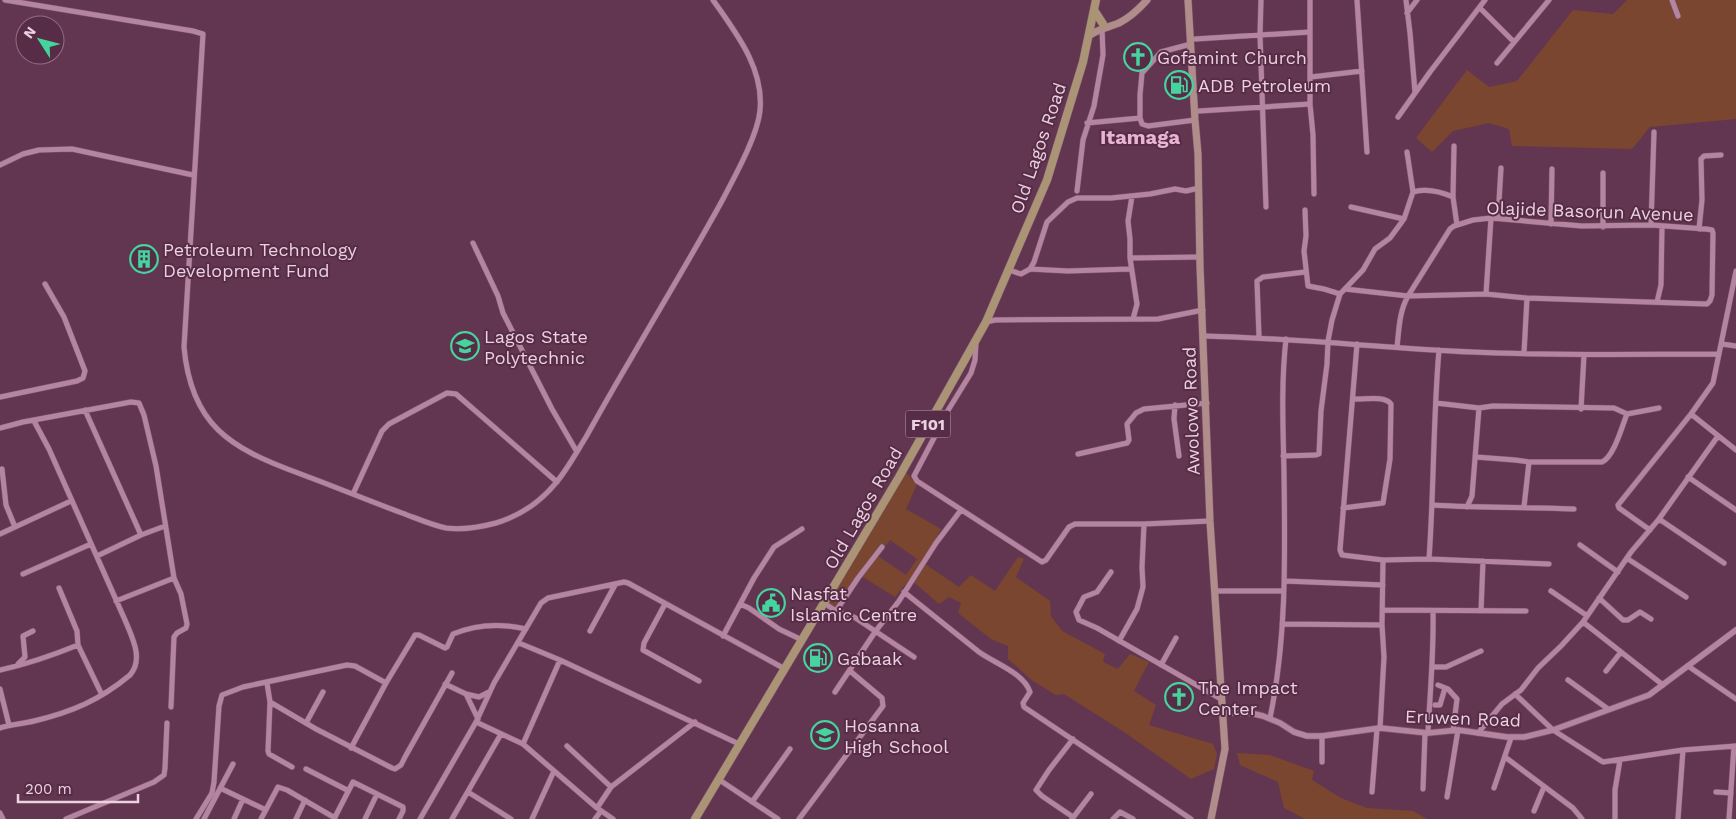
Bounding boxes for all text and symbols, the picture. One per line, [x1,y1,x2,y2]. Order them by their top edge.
north arrow [15,15,65,65]
text: N [20,23,39,41]
church icon: Gofamint Church [1123,42,1153,72]
place label: Gofamint Church [1157,47,1307,68]
fuel station icon: ADB Petroleum [1164,70,1194,100]
place label: ADB Petroleum [1198,75,1331,96]
street label: Old Lagos Road [1006,80,1070,216]
district label: Itamaga [1100,125,1180,149]
street label: Olajide Basorun Avenue [1486,197,1694,225]
place label: Petroleum Technology Development Fund [163,239,357,281]
building icon: Petroleum Technology Development Fund [129,244,159,274]
place label: Lagos State Polytechnic [484,326,588,368]
school or university icon: Lagos State Polytechnic [450,331,480,361]
street label: Awolowo Road [1178,346,1204,476]
road number: F101 [906,410,950,438]
street label: Old Lagos Road [820,443,906,573]
place label: Nasfat Islamic Centre [790,583,917,625]
public building icon: Nasfat Islamic Centre [756,588,786,618]
fuel station icon: Gabaak [803,643,833,673]
place label: Gabaak [837,648,902,669]
place label: The Impact Center [1198,677,1298,719]
church icon: The Impact Center [1164,682,1194,712]
street label: Eruwen Road [1405,705,1521,731]
place label: Hosanna High School [844,715,949,757]
school or university icon: Hosanna High School [810,720,840,750]
scale bar [18,772,138,804]
text: 200 m [25,780,72,798]

